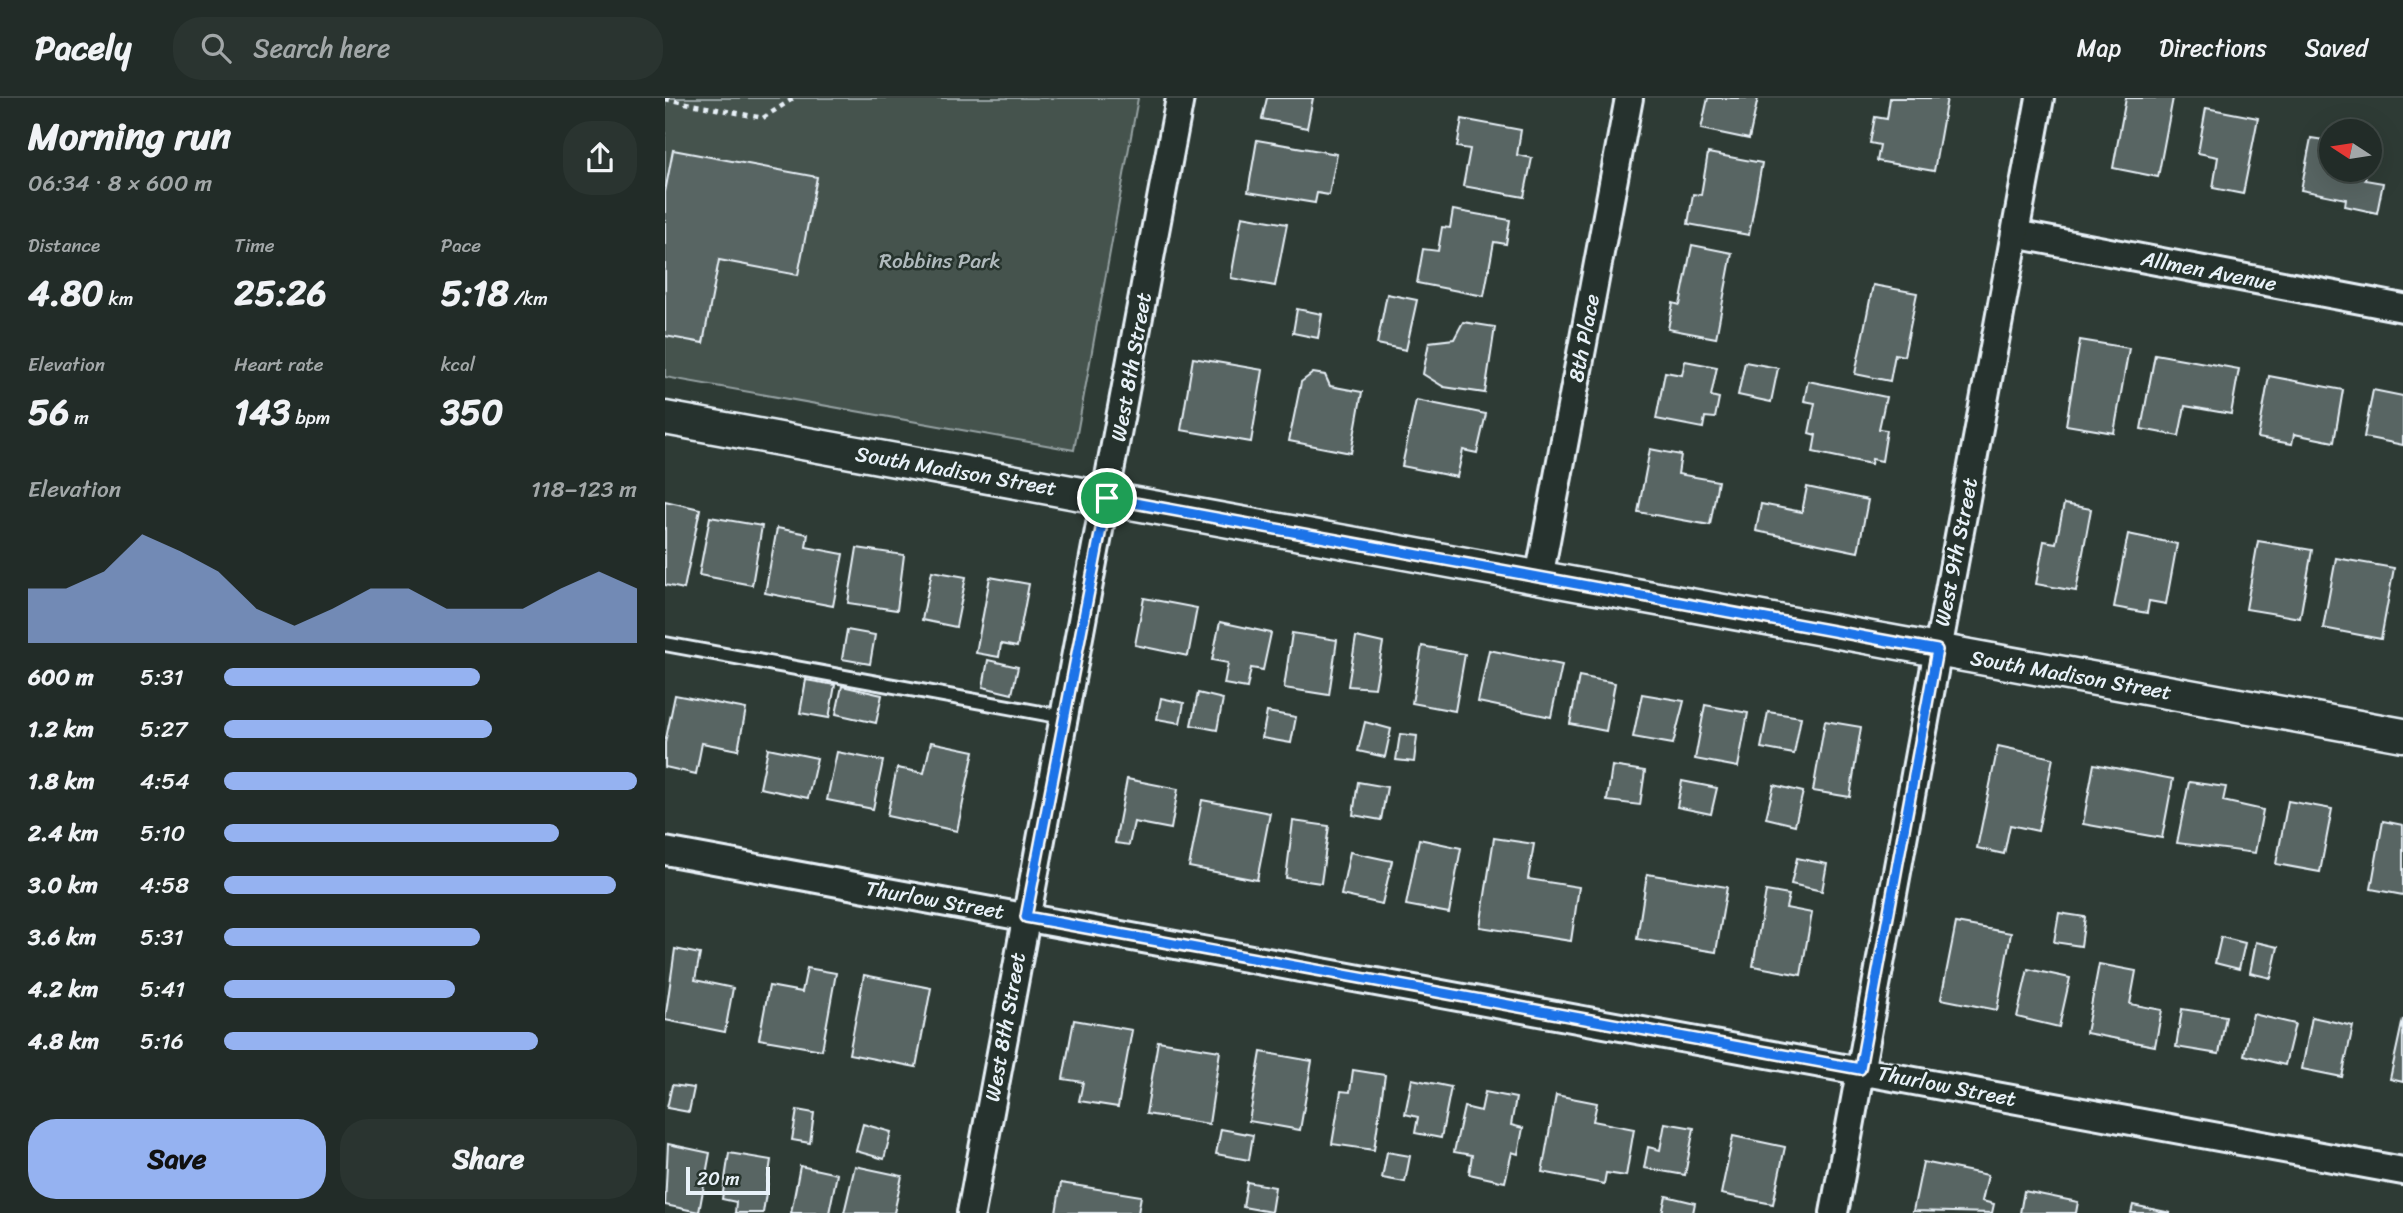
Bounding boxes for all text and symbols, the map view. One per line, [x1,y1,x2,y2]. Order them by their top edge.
search box [173,17,663,80]
text: Pacely [35,19,131,77]
text: Search here [253,25,390,71]
text: Map [2077,27,2121,69]
text: Directions [2159,27,2267,69]
text: Saved [2305,27,2368,69]
icon: search [197,29,235,67]
text: Morning run [28,103,231,170]
north arrow [2319,119,2382,182]
map controls [2319,119,2382,182]
button: share [563,121,637,195]
text: 06:34 · 8 × 600 m [28,163,212,204]
text: Distance [28,229,100,262]
text: Time [234,229,275,262]
text: Pace [441,229,481,262]
street label: Allmen Avenue [2137,239,2280,303]
park label: Robbins Park [879,242,1001,280]
text: 4.80 [28,262,104,324]
text: 25:26 [234,262,327,324]
text: 5:18 [441,262,509,324]
text: km [104,282,133,315]
text: /km [509,282,548,315]
street label: West 8th Street [1099,290,1163,444]
street label: 8th Place [1557,291,1611,385]
text: Elevation [28,348,105,381]
text: Heart rate [234,348,324,381]
text: kcal [441,348,475,381]
text: 56 [28,381,69,443]
text: 143 [234,381,290,443]
text: 350 [441,381,503,443]
text: m [69,401,89,434]
text: bpm [290,401,330,434]
street label: South Madison Street [852,435,1060,507]
pin [1077,468,1137,528]
text: Elevation [28,469,121,510]
text: 118–123 m [531,469,637,510]
street label: West 9th Street [1923,474,1989,630]
icon: arrive [1088,479,1126,517]
street label: South Madison Street [1967,639,2175,711]
text: 600 m [28,657,94,698]
text: 5:31 [140,657,184,698]
text: 1.2 km [28,709,94,750]
text: 5:27 [140,709,187,750]
text: 1.8 km [28,761,95,802]
text: 4:54 [140,761,190,802]
text: 2.4 km [28,813,98,854]
text: 5:10 [140,813,185,854]
text: 3.0 km [28,865,98,906]
text: 4:58 [140,865,189,906]
street label: Thurlow Street [863,869,1007,931]
text: 3.6 km [28,917,97,958]
text: 5:31 [140,917,184,958]
street label: West 8th Street [973,950,1037,1104]
text: 4.2 km [28,969,98,1010]
text: 5:41 [140,969,185,1010]
text: 4.8 km [28,1021,99,1062]
text: 5:16 [140,1021,184,1062]
street label: Thurlow Street [1875,1054,2019,1118]
button: Save [28,1119,326,1199]
button: Share [340,1119,637,1199]
text: 20 m [697,1162,740,1195]
scale bar [686,1164,770,1196]

